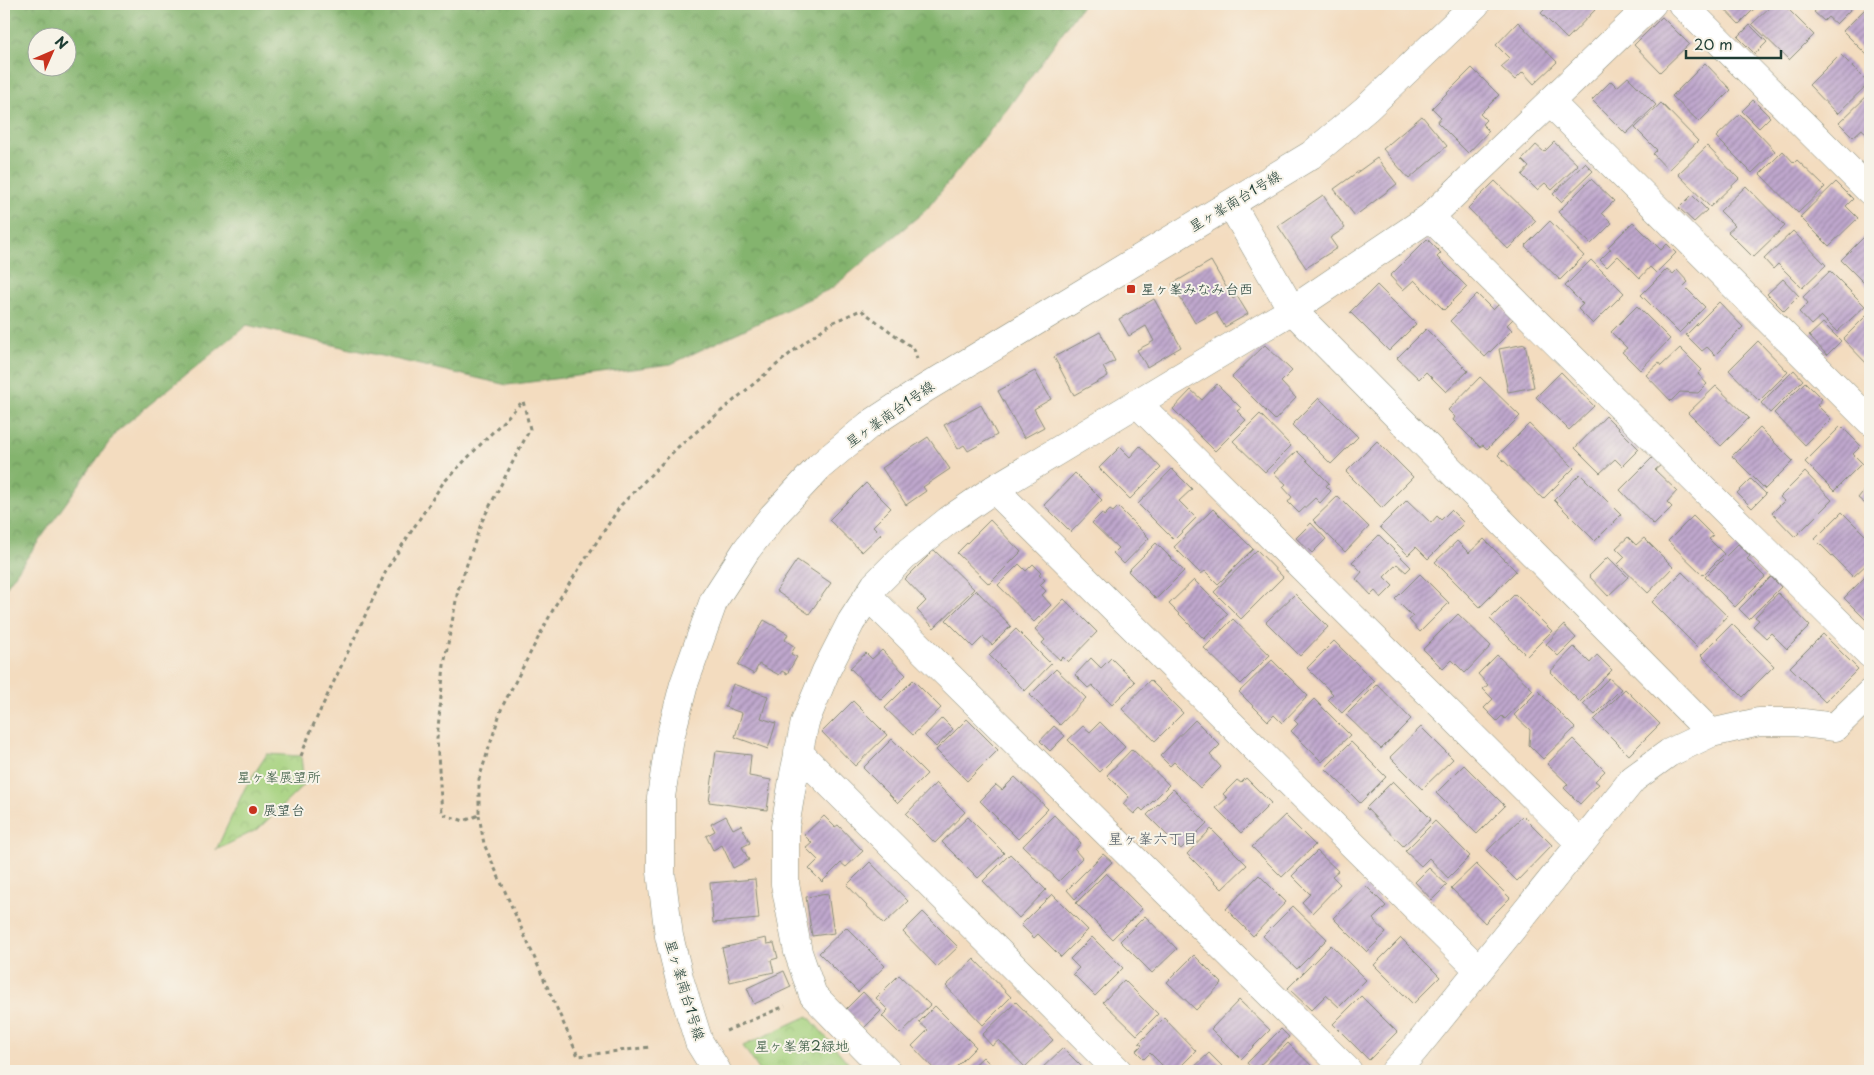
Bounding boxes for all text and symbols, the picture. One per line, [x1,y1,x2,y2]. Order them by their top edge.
north arrow [28,28,78,78]
scale bar [1686,28,1782,60]
text: N [50,31,73,54]
text: 20 m [1694,32,1733,55]
street label: 星ヶ峯南台1号線 [1185,165,1285,236]
place label: 星ヶ峯みなみ台西 [1141,278,1253,299]
marker: 星ヶ峯みなみ台西 [1125,283,1137,295]
street label: 星ヶ峯南台1号線 [841,375,938,452]
park label: 星ヶ峯展望所 [237,766,321,787]
place label: 展望台 [263,799,305,820]
marker: 展望台 [247,804,259,816]
district label: 星ヶ峯六丁目 [1108,826,1198,849]
street label: 星ヶ峯南台1号線 [660,937,711,1043]
park label: 星ヶ峯第2緑地 [755,1035,849,1056]

